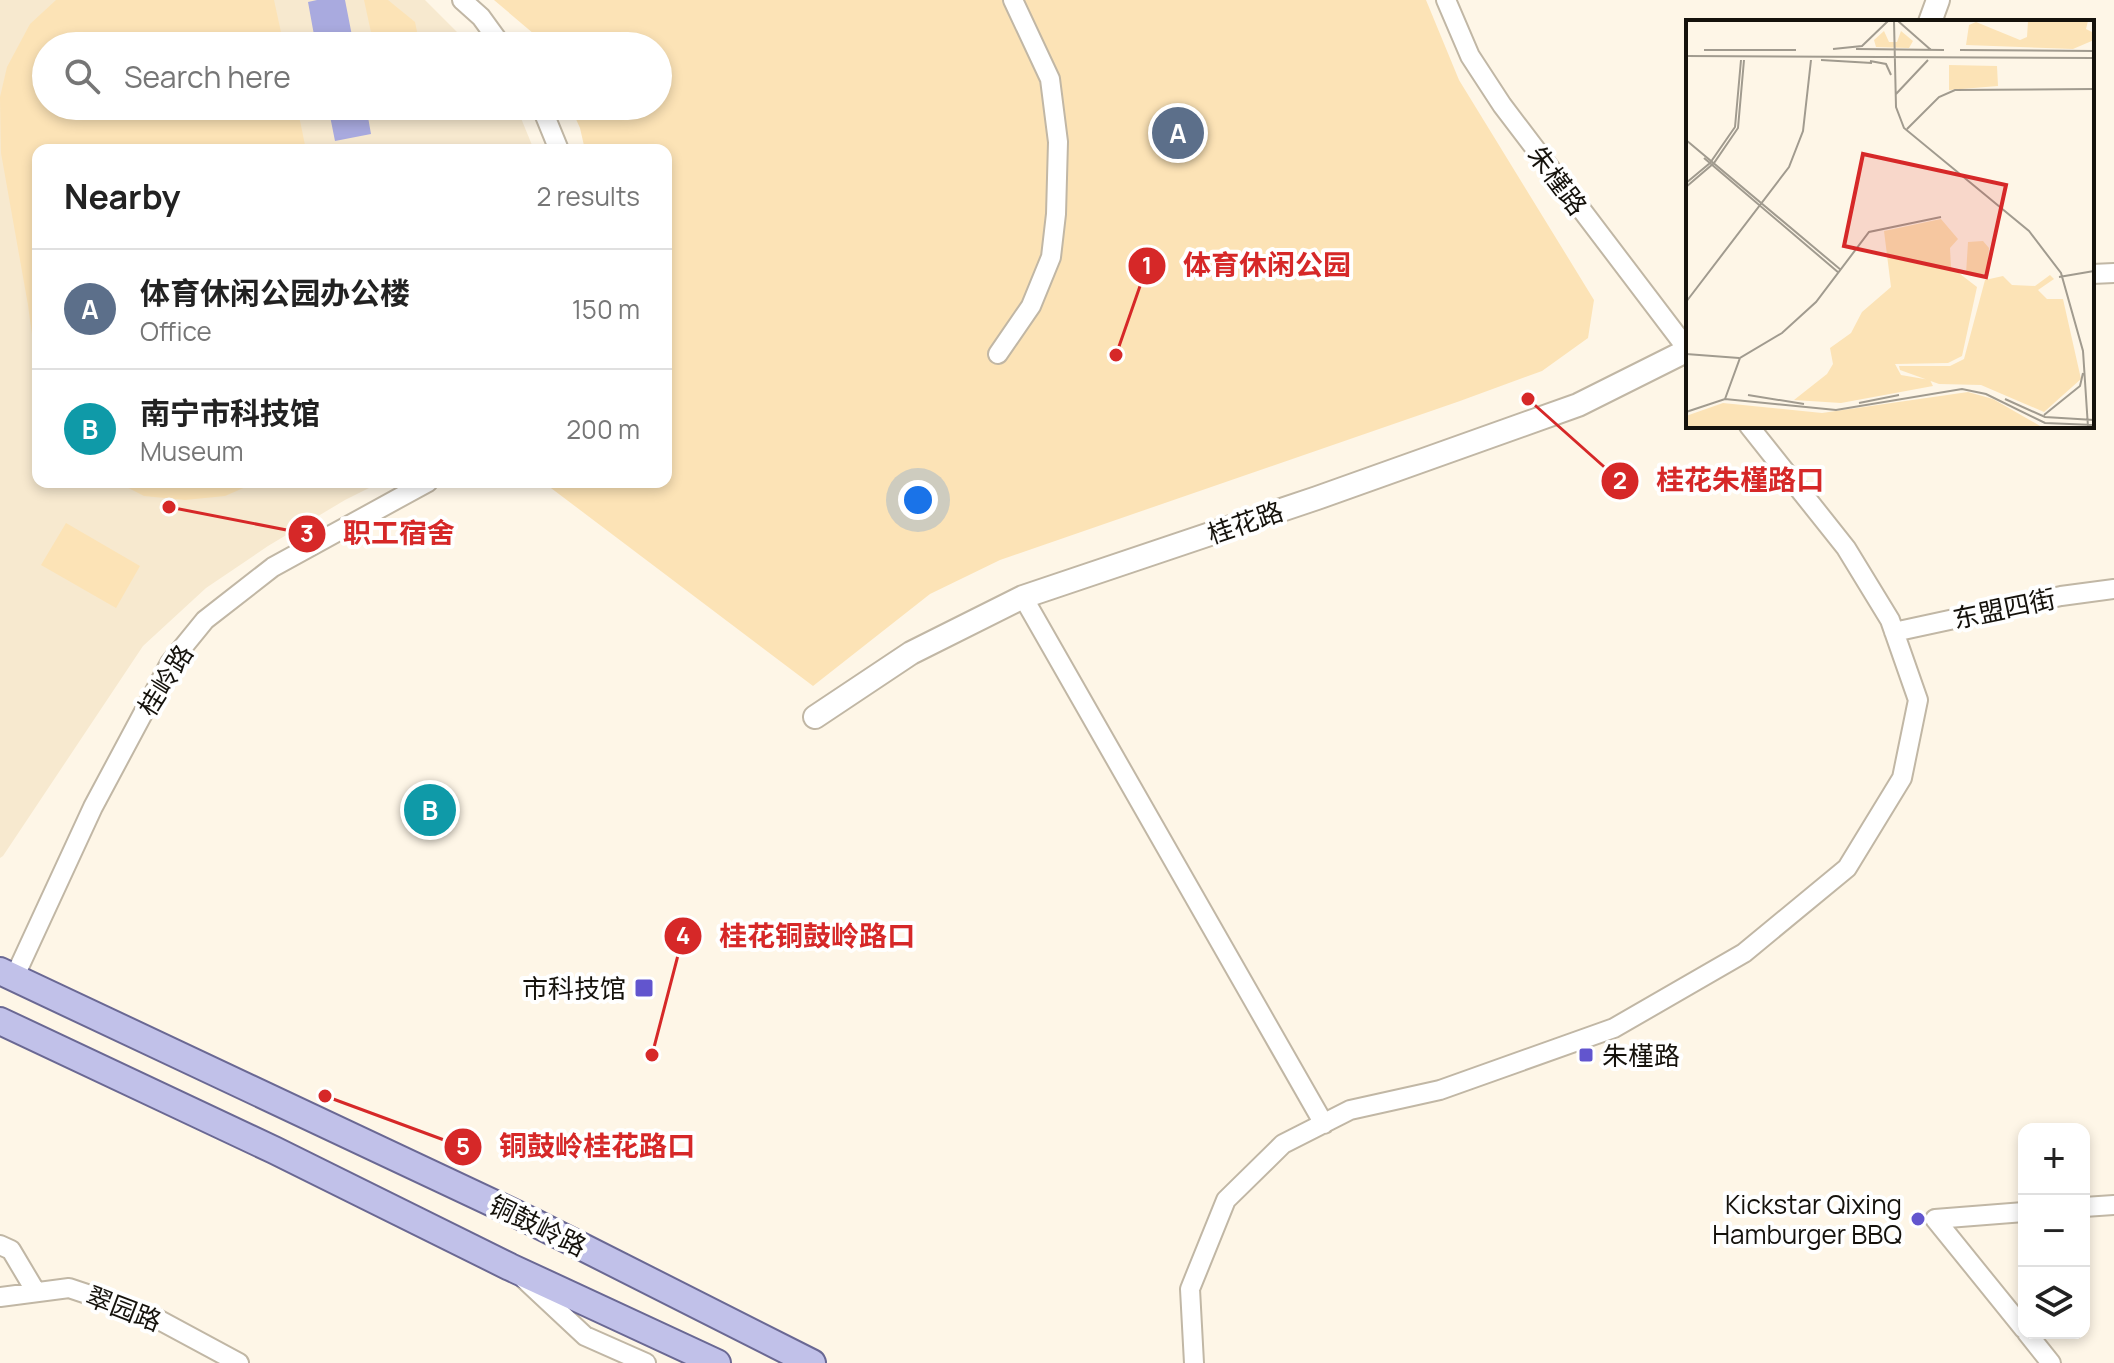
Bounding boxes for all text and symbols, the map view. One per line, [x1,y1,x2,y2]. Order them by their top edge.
inset map [1686,20,2094,428]
search box [32,32,672,120]
icon: search [60,54,104,98]
text: Search here [124,56,291,97]
pin: A [1152,103,1204,163]
street label: 朱槿路 [1520,138,1596,222]
text: Nearby [64,173,180,219]
text: 2 results [536,178,640,214]
callout: 体育休闲公园 [1127,240,1367,292]
text: 体育休闲公园 [1183,245,1351,283]
text: 1 [1142,248,1152,281]
text: 体育休闲公园办公楼 [140,272,410,313]
text: A [81,291,99,327]
text: 150 m [572,291,640,327]
text: Office [140,313,212,349]
text: 南宁市科技馆 [140,392,320,433]
text: B [82,411,98,447]
text: 200 m [566,411,640,447]
text: Museum [140,433,244,469]
callout: 桂花朱槿路口 [1600,455,1840,507]
text: 桂花朱槿路口 [1656,460,1824,498]
text: 2 [1613,463,1627,496]
your location [898,480,938,520]
street label: 桂花路 [1202,492,1288,552]
callout: 职工宿舍 [287,508,471,560]
text: 职工宿舍 [343,513,455,551]
text: 3 [300,516,314,549]
street label: 东盟四街 [1949,580,2059,636]
street label: 桂岭路 [129,637,201,723]
pin: B [404,780,456,840]
callout: 桂花铜鼓岭路口 [663,910,931,962]
text: 桂花铜鼓岭路口 [719,916,915,954]
text: 4 [676,918,690,951]
place label: 市科技馆 [522,970,626,1006]
marker: 市科技馆 [633,977,655,999]
place label: 朱槿路 [1602,1037,1680,1073]
marker: 朱槿路 [1577,1046,1595,1064]
callout: 铜鼓岭桂花路口 [443,1121,711,1173]
map controls [2018,1123,2090,1339]
button: + [2018,1123,2090,1195]
text: 铜鼓岭桂花路口 [499,1126,695,1164]
text: 5 [456,1129,470,1162]
street label: 铜鼓岭路 [483,1186,593,1264]
place label: Kickstar Qixing Hamburger BBQ [1712,1186,1902,1252]
button: − [2018,1195,2090,1267]
marker: Kickstar Qixing Hamburger BBQ [1909,1210,1927,1228]
button: layers [2018,1267,2090,1339]
street label: 翠园路 [81,1277,167,1339]

